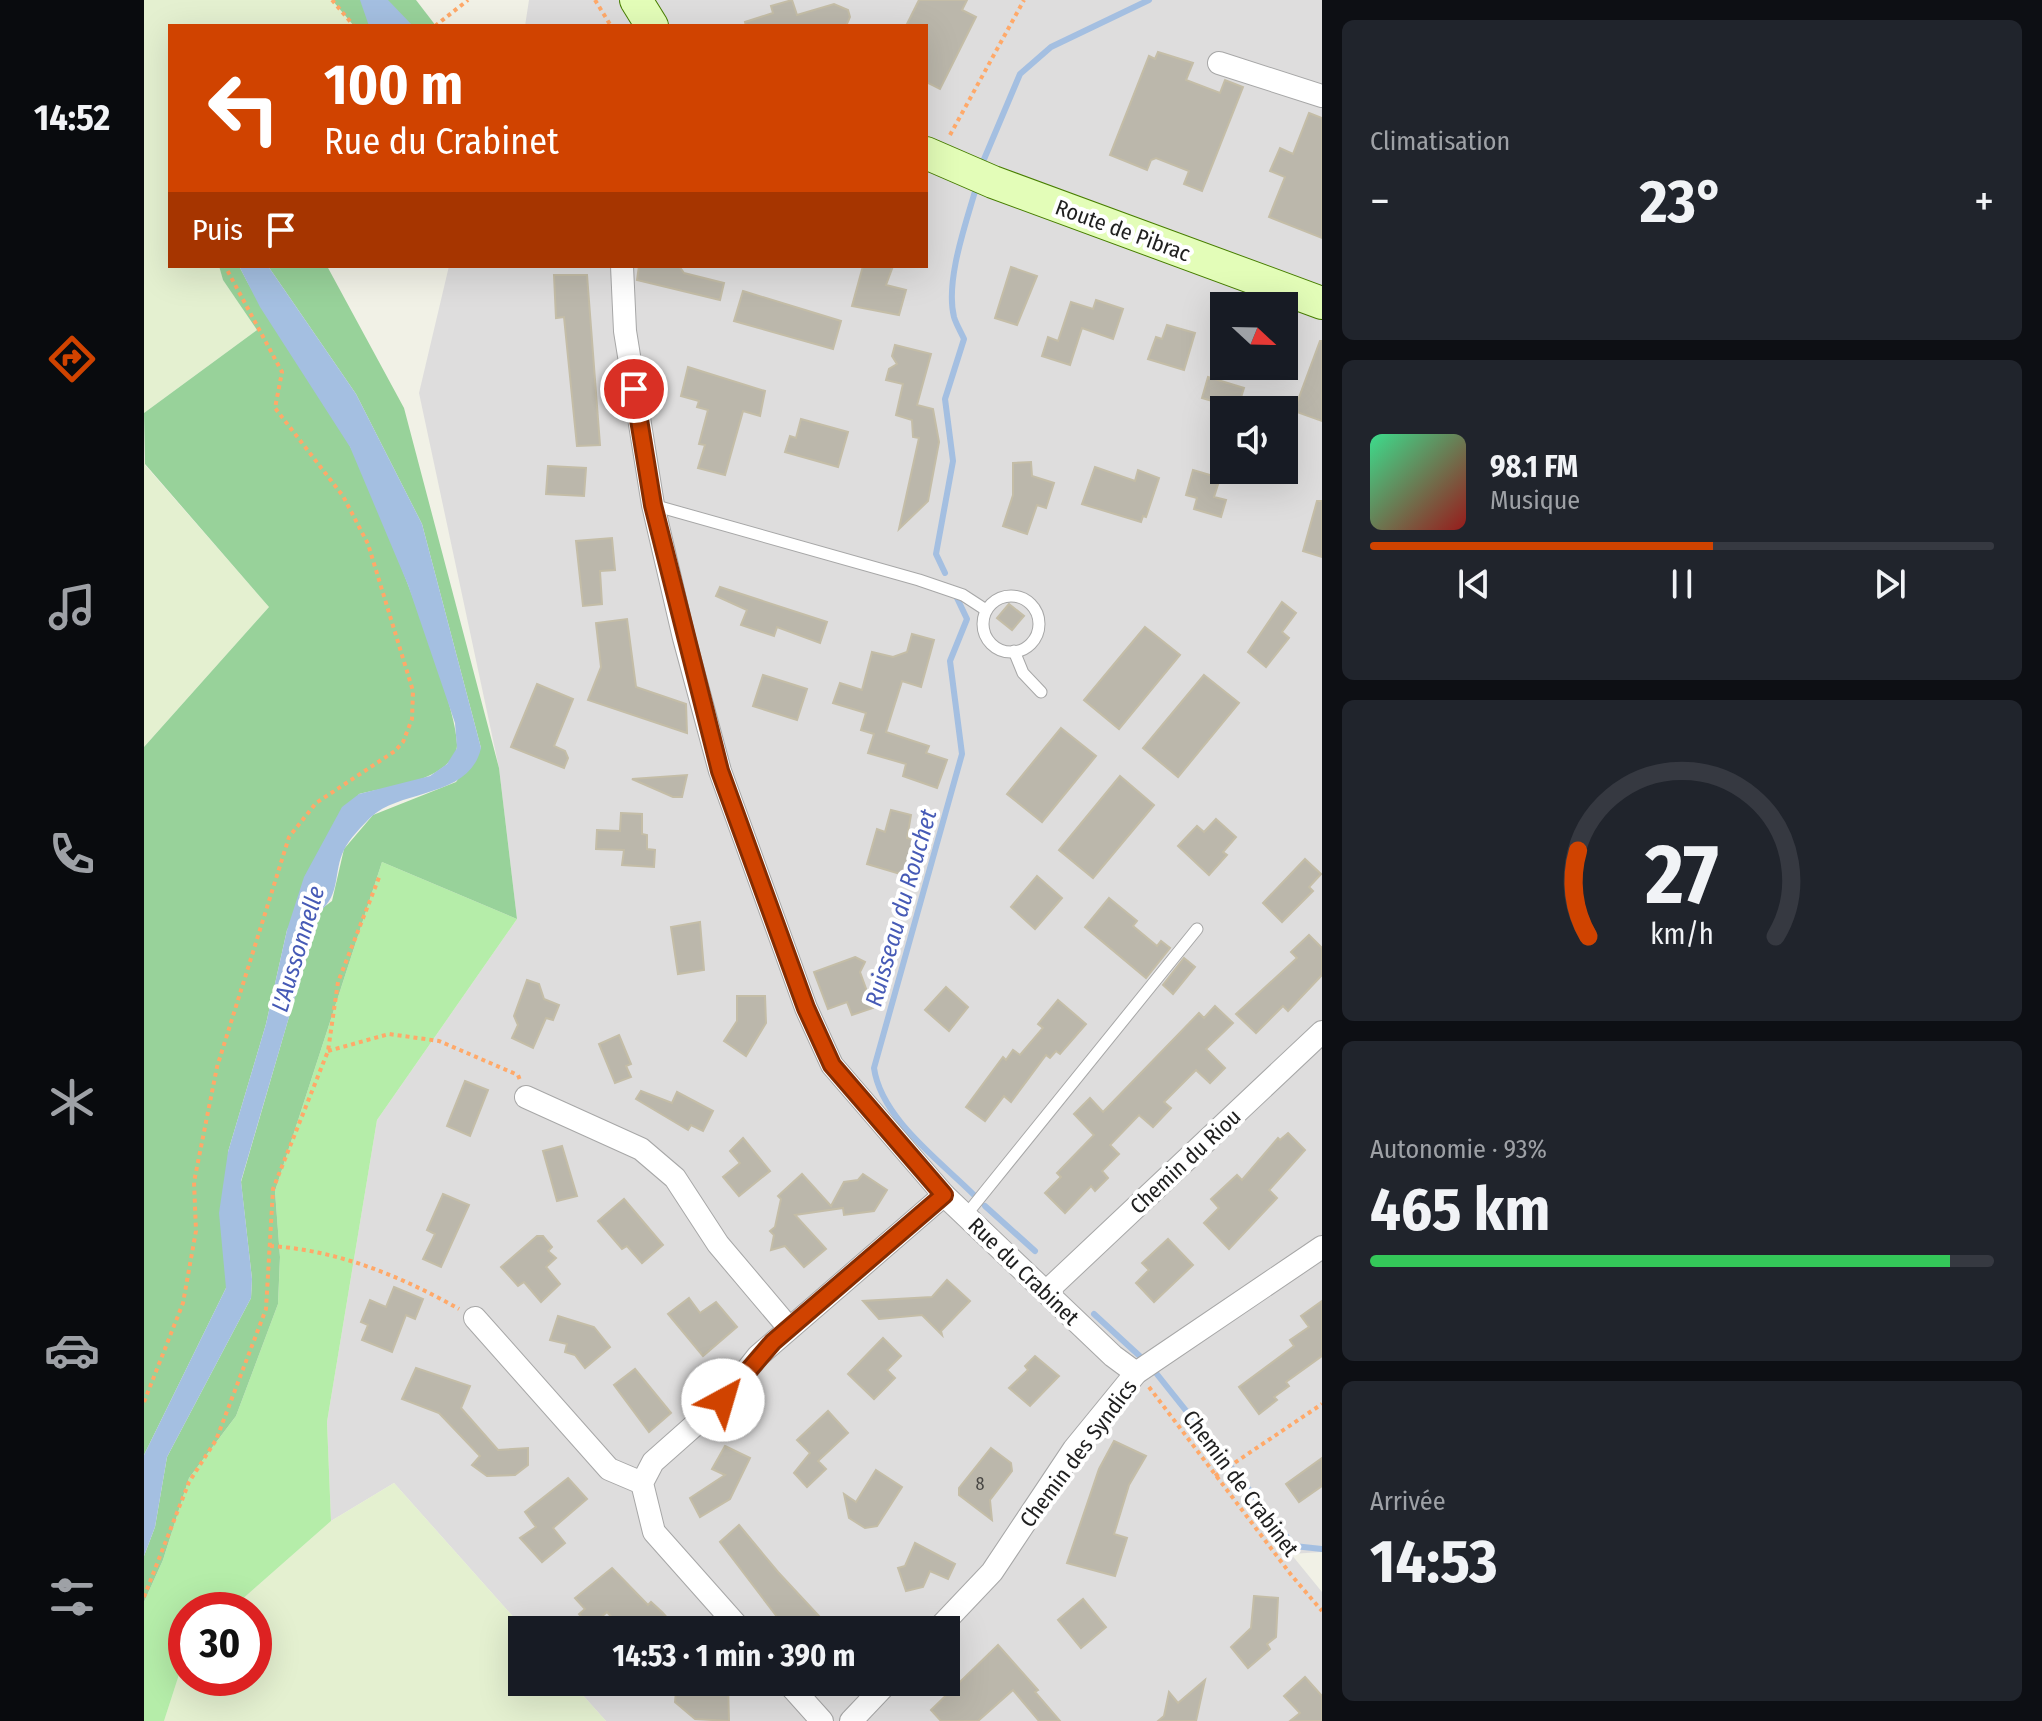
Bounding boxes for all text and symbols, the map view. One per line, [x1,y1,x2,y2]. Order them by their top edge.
text: 100 m [324,52,463,119]
icon: left [192,56,296,160]
text: 14:52 [34,96,110,140]
text: Rue du Crabinet [324,120,559,164]
text: Climatisation [1370,126,1510,157]
text: 23° [1640,166,1724,238]
text: − [1370,175,1390,228]
text: + [1974,175,1994,228]
street label: Route de Pibrac [1052,194,1194,268]
icon: arrive [259,208,303,252]
text: Puis [192,212,243,248]
north arrow [1210,292,1298,380]
map controls [1210,292,1298,484]
icon: directions [44,331,100,387]
pin [600,355,668,423]
icon: arrive [612,367,656,411]
button: sound [1210,396,1298,484]
text: 98.1 FM [1490,449,1578,485]
text: Musique [1490,485,1580,516]
icon: previous [1452,562,1496,606]
icon: pause [1660,562,1704,606]
icon: next [1868,562,1912,606]
icon: music [44,579,100,635]
water label: Ruisseau du Rouchet [859,806,943,1010]
text: 27 [1644,824,1719,924]
icon: phone [44,826,100,882]
water label: L'Aussonnelle [266,883,330,1015]
text: km/h [1650,917,1714,952]
icon: climate [44,1074,100,1130]
street label: Chemin du Riou [1124,1103,1246,1220]
text: Autonomie · 93% [1370,1134,1547,1165]
text: 465 km [1370,1174,1550,1246]
street label: Rue du Crabinet [963,1212,1085,1331]
icon: car [44,1322,100,1378]
position arrow [681,1358,765,1442]
street label: Chemin des Syndics [1014,1374,1143,1533]
street label: Chemin de Crabinet [1177,1405,1305,1562]
house number: 8 [976,1473,985,1495]
text: Arrivée [1370,1486,1446,1517]
text: 14:53 [1370,1526,1498,1598]
icon: filters [44,1569,100,1625]
speed limit sign: 30 [168,1592,272,1696]
text: 14:53 · 1 min · 390 m [613,1638,855,1674]

